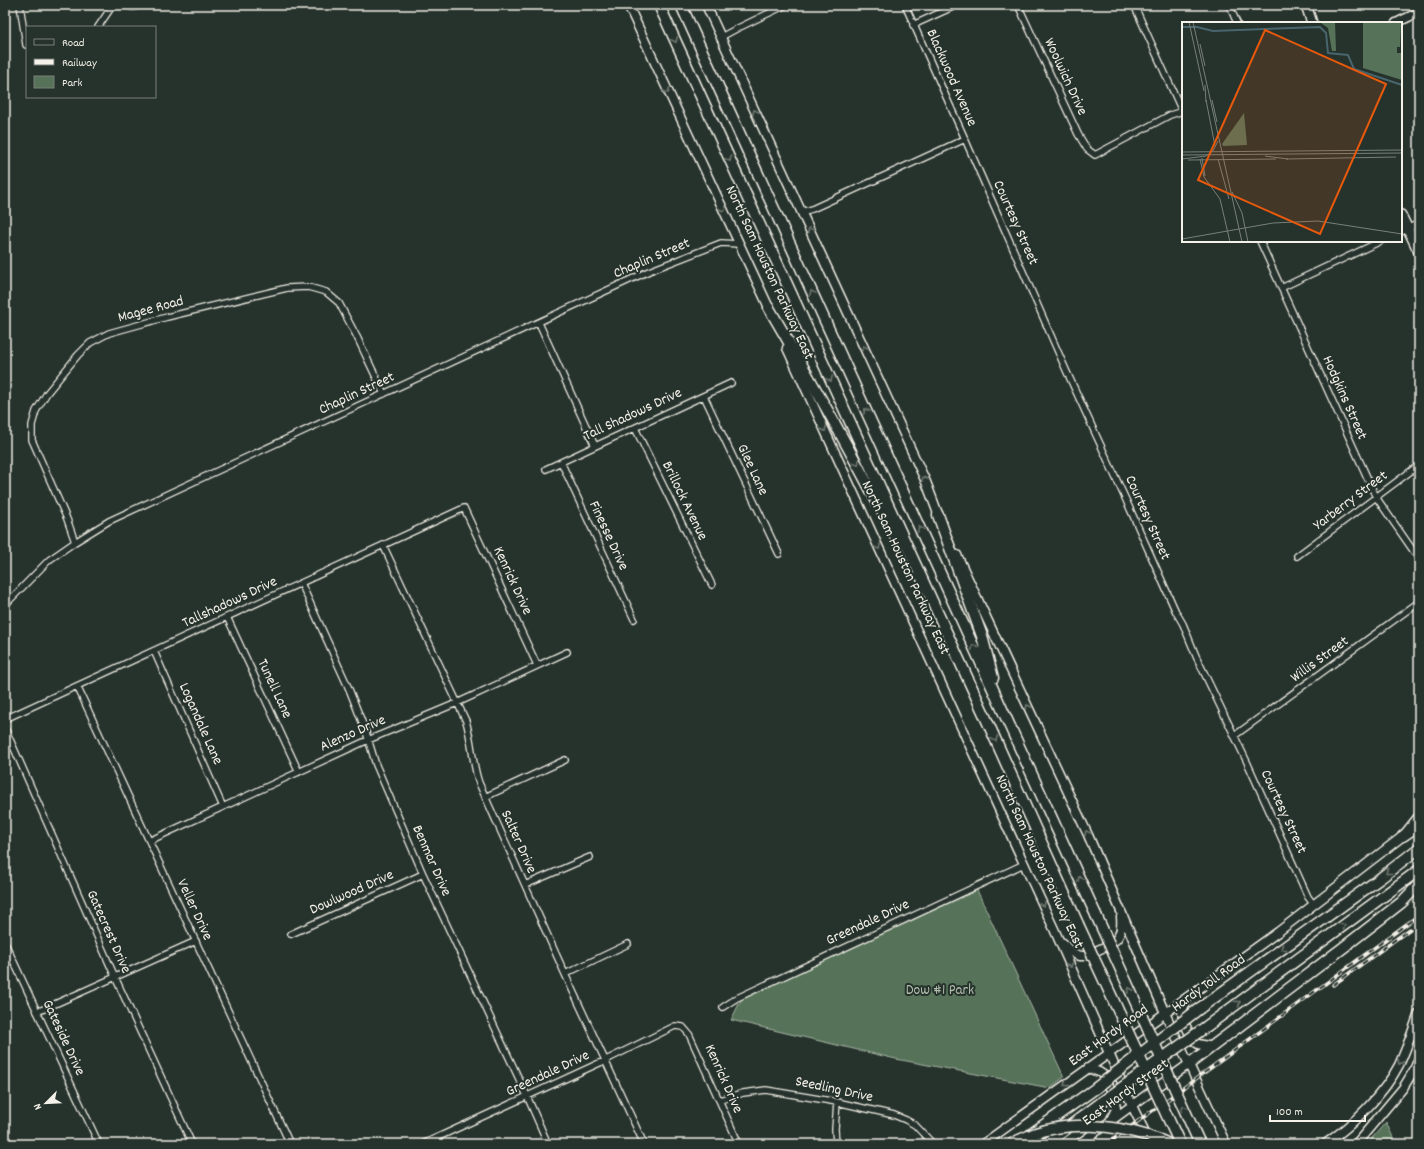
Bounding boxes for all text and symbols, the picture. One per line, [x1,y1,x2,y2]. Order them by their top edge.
inset map [1182,22,1402,242]
legend [26,26,156,98]
street label: Blackwood Avenue [920,26,982,131]
text: Road [62,35,84,52]
street label: Woolwich Drive [1037,35,1093,120]
one-way arrow [670,36,678,44]
text: Railway [62,55,98,72]
text: Park [62,75,83,92]
one-way arrow [662,87,670,95]
one-way arrow [752,108,760,116]
one-way arrow [725,155,733,162]
street label: Courtesy Street [987,177,1044,269]
street label: North Sam Houston Parkway East [719,182,819,364]
one-way arrow [718,205,726,212]
one-way arrow [806,227,814,234]
street label: Chaplin Street [610,233,694,285]
one-way arrow [809,289,817,297]
street label: Magee Road [116,291,186,329]
one-way arrow [861,345,869,352]
street label: Hodgkins Street [1316,352,1373,444]
street label: Chaplin Street [315,367,399,421]
one-way arrow [825,374,833,382]
street label: Tall Shadows Drive [580,382,686,447]
one-way arrow [863,408,871,415]
one-way arrow [819,424,827,432]
street label: Glee Lane [731,441,774,500]
street label: Brillock Avenue [655,458,713,545]
one-way arrow [852,459,859,467]
street label: Yarberry Street [1309,465,1393,536]
street label: Courtesy Street [1119,472,1176,564]
one-way arrow [921,475,929,483]
street label: North Sam Houston Parkway East [855,477,955,659]
street label: Finesse Drive [582,498,634,575]
one-way arrow [917,526,925,534]
street label: Kenrick Drive [487,543,538,619]
one-way arrow [874,543,882,550]
street label: Tallshadows Drive [179,571,281,635]
street label: Willis Street [1286,631,1354,689]
one-way arrow [971,644,979,652]
street label: Tunell Lane [251,656,298,723]
street label: Logandale Lane [172,679,228,769]
one-way arrow [1025,704,1033,711]
street label: Alenzo Drive [317,710,390,758]
one-way arrow [990,734,998,742]
street label: Courtesy Street [1254,766,1312,858]
street label: North Sam Houston Parkway East [989,771,1089,953]
street label: Salter Drive [494,807,542,878]
street label: Benmar Drive [406,822,457,900]
one-way arrow [1083,829,1091,836]
street label: Dowlwood Drive [306,864,398,921]
one-way arrow [1386,867,1393,874]
street label: Veller Drive [170,876,218,945]
one-way arrow [1077,876,1085,884]
street label: Gatecrest Drive [80,887,136,978]
street label: Greendale Drive [823,894,914,952]
one-way arrow [1038,901,1046,908]
one-way arrow [1339,923,1346,931]
one-way arrow [1280,943,1287,951]
street label: Hardy Toll Road [1167,950,1251,1018]
one-way arrow [1065,960,1073,968]
park label: Dow #1 Park [906,980,974,1002]
one-way arrow [1127,987,1135,994]
street label: Gateside Drive [36,996,90,1080]
street label: East Hardy Road [1065,999,1153,1073]
one-way arrow [1234,1000,1241,1008]
street label: Kenrick Drive [698,1041,748,1117]
street label: Greendale Drive [503,1045,594,1103]
street label: East Hardy Street [1078,1054,1174,1132]
one-way arrow [1397,1058,1405,1065]
street label: Seedling Drive [793,1071,875,1109]
one-way arrow [1063,1079,1070,1087]
north arrow [26,1083,66,1123]
scale bar [1270,1097,1365,1123]
text: N [30,1100,47,1112]
text: 100 m [1276,1104,1303,1121]
one-way arrow [1180,1105,1188,1112]

